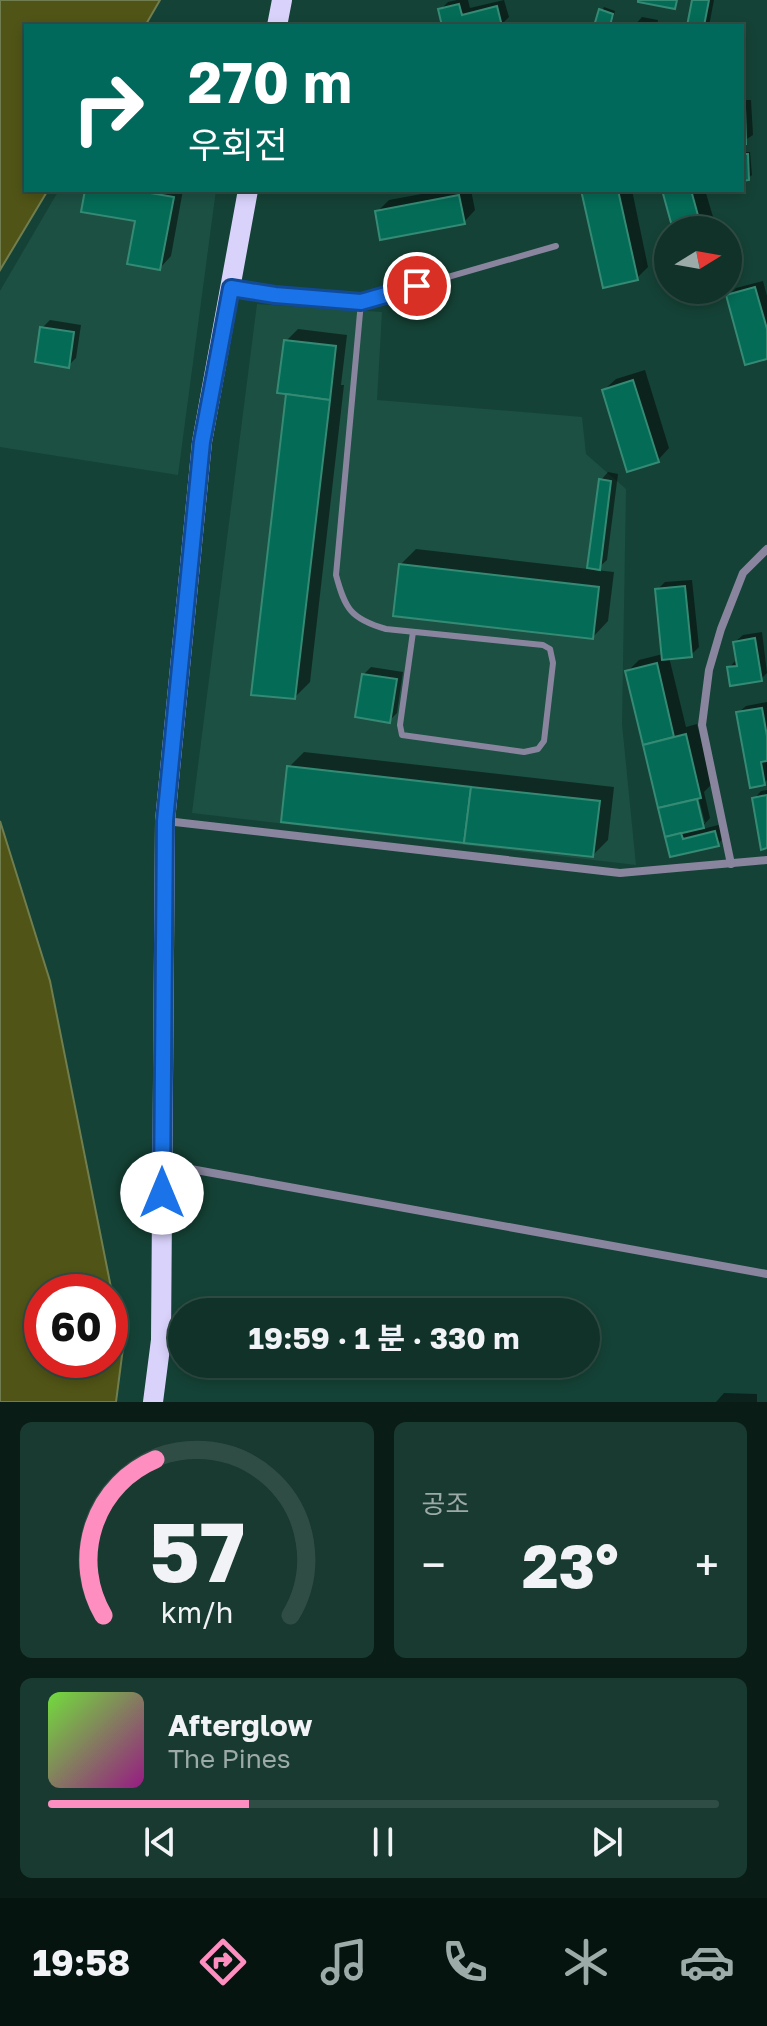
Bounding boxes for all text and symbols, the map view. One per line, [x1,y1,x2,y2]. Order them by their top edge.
text: 270 m [188,48,352,115]
icon: right [56,56,160,160]
text: 우회전 [188,123,287,166]
north arrow [654,216,742,304]
map controls [654,216,742,304]
pin [383,252,451,320]
icon: arrive [395,264,439,308]
position arrow [120,1151,204,1235]
speed limit sign: 60 [24,1274,128,1378]
text: 19:59 · 1 분 · 330 m [248,1320,520,1356]
text: 공조 [422,1488,469,1519]
text: 57 [149,1500,245,1600]
text: 23° [522,1529,619,1601]
text: − [422,1538,446,1591]
text: + [695,1538,719,1591]
text: km/h [160,1595,233,1629]
text: Afterglow [168,1707,312,1743]
text: The Pines [168,1743,291,1774]
icon: previous [138,1820,182,1864]
icon: pause [361,1820,405,1864]
icon: next [585,1820,629,1864]
icon: directions [195,1934,251,1990]
icon: music [316,1934,372,1990]
icon: phone [437,1934,493,1990]
icon: climate [558,1934,614,1990]
icon: car [679,1934,735,1990]
text: 19:58 [32,1941,130,1984]

